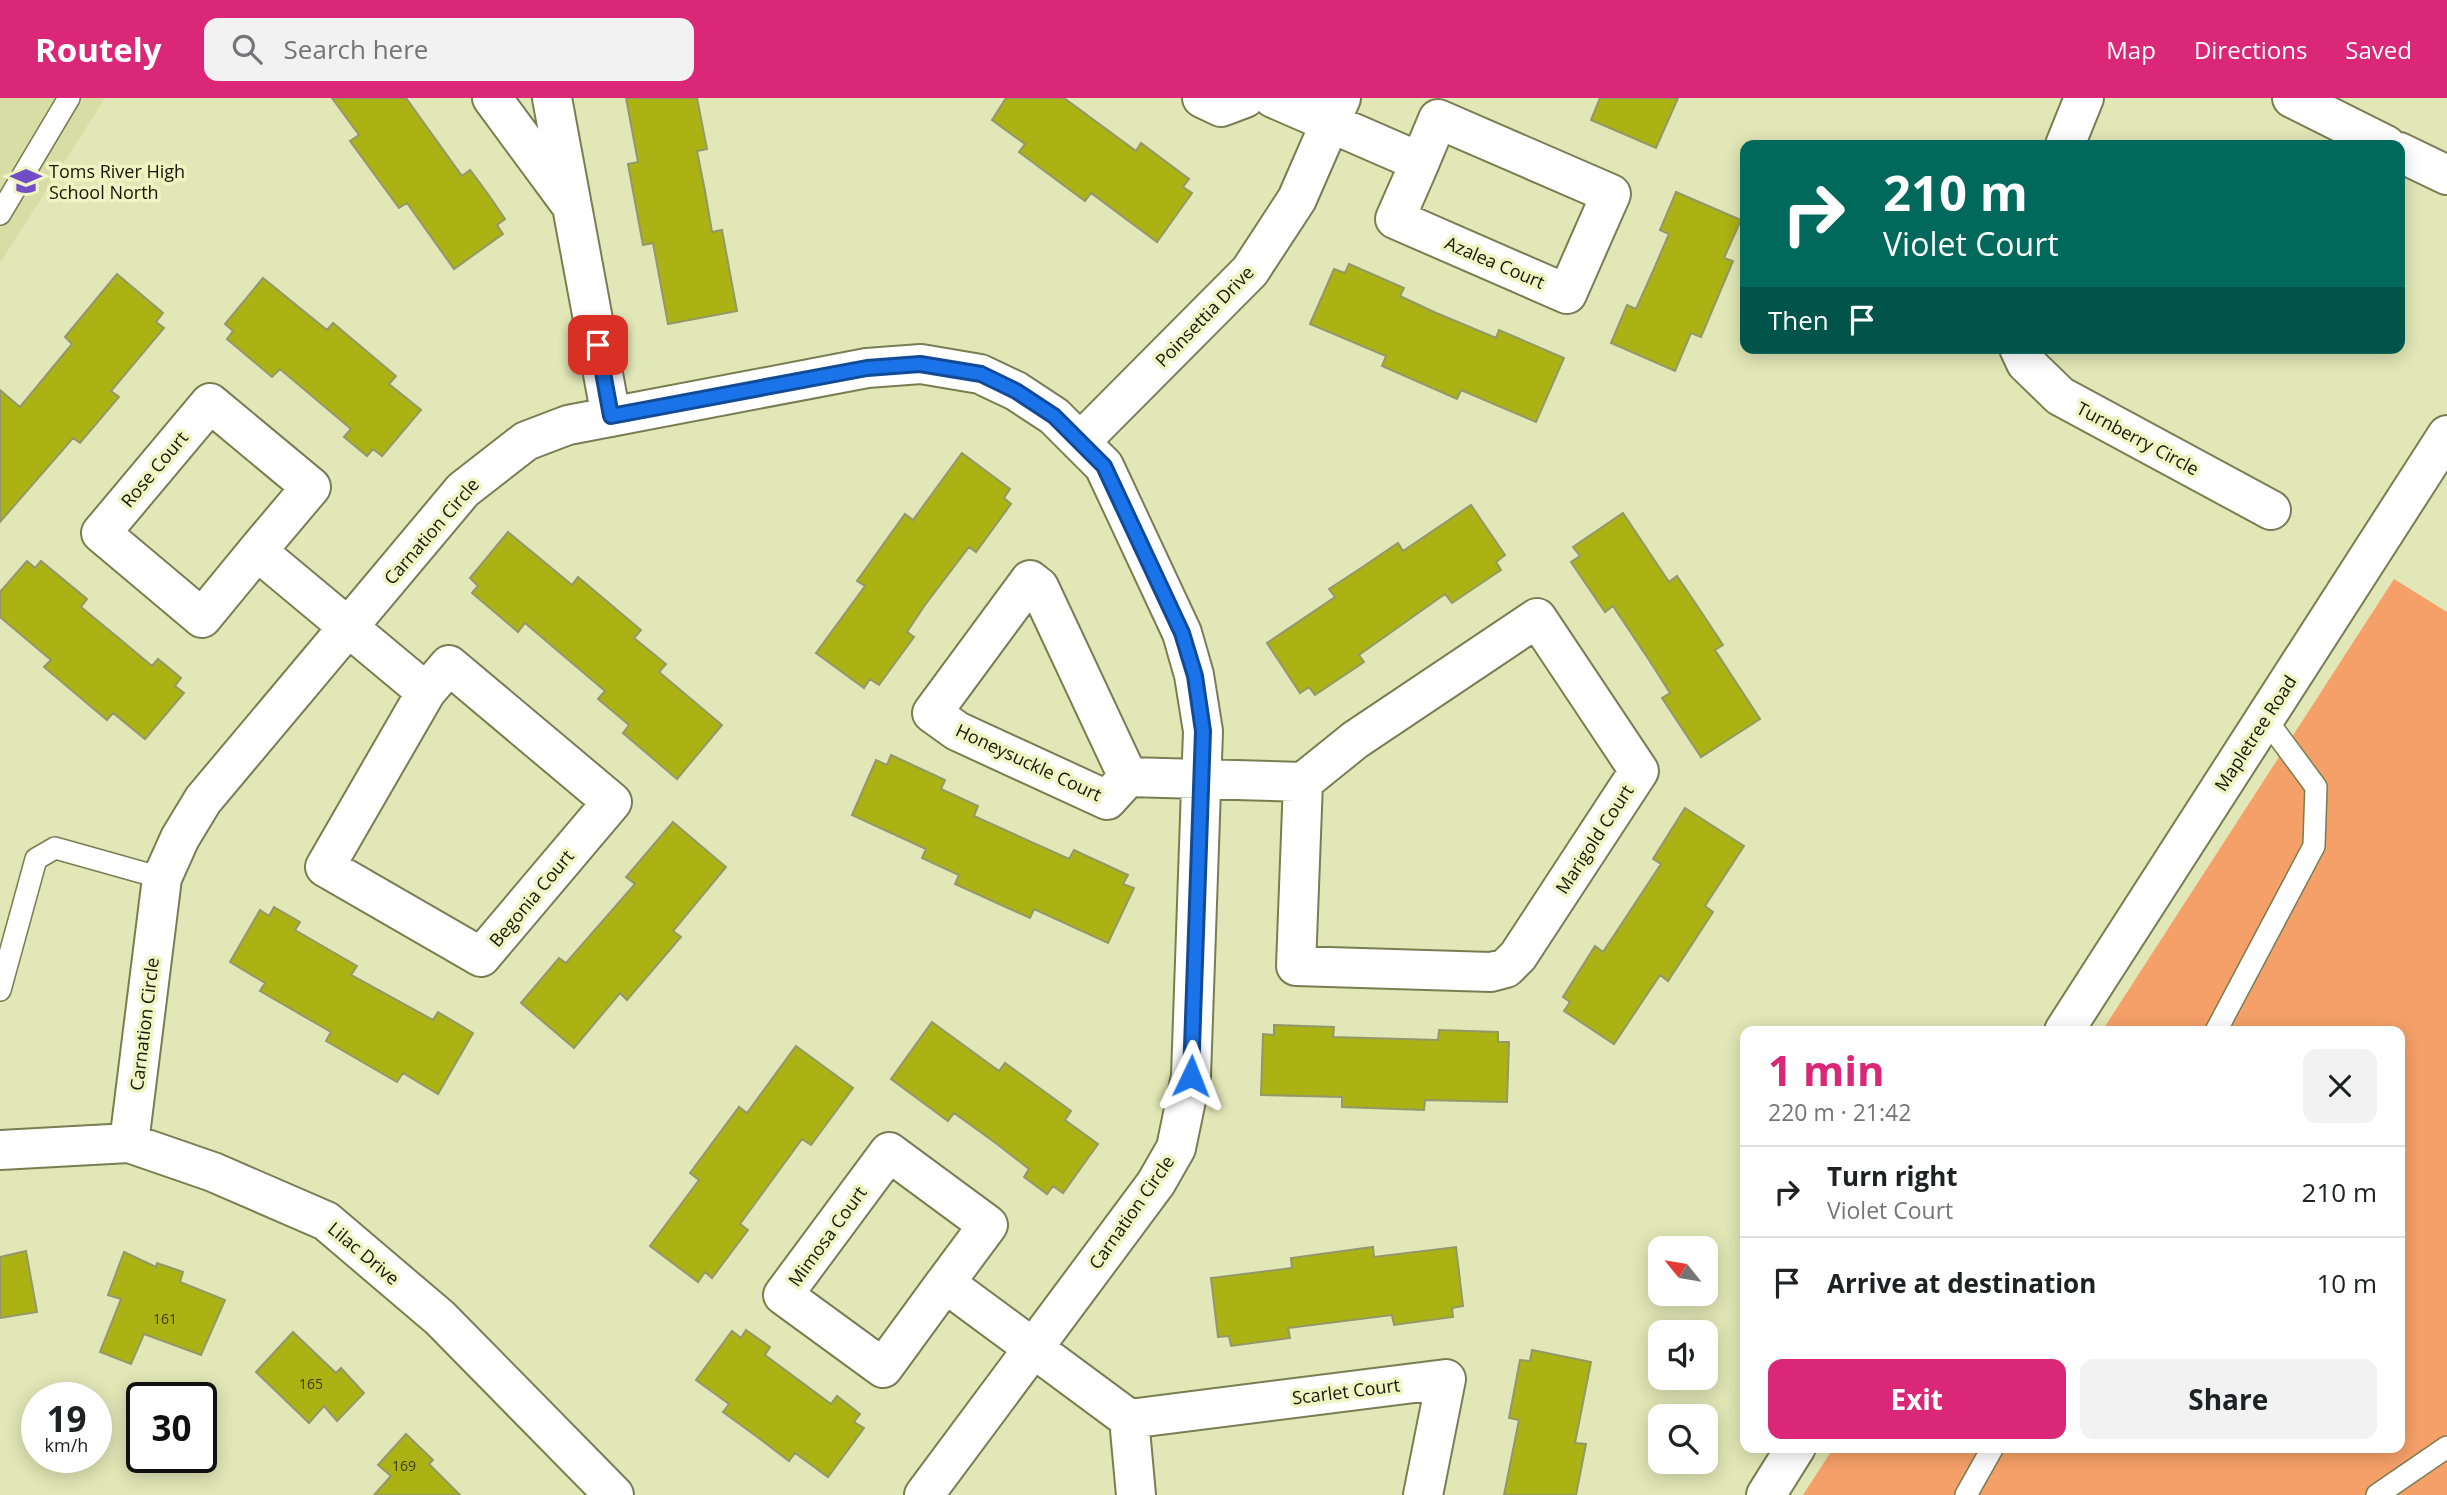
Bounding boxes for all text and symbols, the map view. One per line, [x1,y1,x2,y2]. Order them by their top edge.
search box [204,18,694,81]
text: Routely [35,27,162,72]
icon: search [228,30,266,68]
text: Search here [284,31,428,67]
text: Map [2106,33,2156,66]
text: Directions [2194,33,2307,66]
text: Saved [2345,33,2412,66]
place label: Toms River High School North [49,159,185,204]
text: 210 m [1883,159,2028,225]
school or university icon: Toms River High School North [9,164,43,198]
icon: right [1768,168,1859,259]
text: Violet Court [1883,222,2059,265]
street label: Azalea Court [1441,230,1549,294]
street label: Poinsettia Drive [1150,260,1258,372]
icon: arrive [1843,301,1881,339]
text: Then [1768,302,1829,338]
pin [568,315,628,375]
icon: arrive [579,326,617,364]
street label: Turnberry Circle [2073,396,2203,480]
street label: Rose Court [115,426,193,512]
street label: Carnation Circle [378,473,484,589]
street label: Mapletree Road [2209,670,2301,796]
street label: Honeysuckle Court [952,718,1106,806]
street label: Marigold Court [1550,780,1638,898]
street label: Begonia Court [483,844,579,952]
street label: Carnation Circle [124,956,164,1092]
position arrow [1154,1039,1228,1113]
text: 1 min [1768,1041,1885,1098]
button: close [2303,1049,2377,1123]
text: 220 m · 21:42 [1768,1096,1911,1128]
street label: Carnation Circle [1083,1150,1179,1274]
text: Turn right [1827,1158,1958,1194]
icon: right [1768,1173,1806,1211]
text: 210 m [2302,1174,2377,1210]
street label: Mimosa Court [782,1181,872,1291]
text: Violet Court [1827,1194,1953,1226]
street label: Lilac Drive [323,1216,405,1290]
north arrow [1648,1236,1718,1306]
map controls [1648,1236,1718,1474]
icon: arrive [1768,1264,1806,1302]
text: Arrive at destination [1827,1265,2096,1301]
text: 10 m [2316,1265,2377,1301]
house number: 161 [153,1309,177,1328]
button: sound [1648,1320,1718,1390]
button: Exit [1768,1359,2066,1439]
button: Share [2080,1359,2377,1439]
street label: Scarlet Court [1291,1372,1401,1410]
house number: 165 [299,1374,323,1393]
speed limit sign: 30 [126,1382,217,1473]
text: 19 [46,1395,87,1442]
button: search [1648,1404,1718,1474]
text: km/h [45,1433,88,1457]
house number: 169 [392,1456,416,1475]

